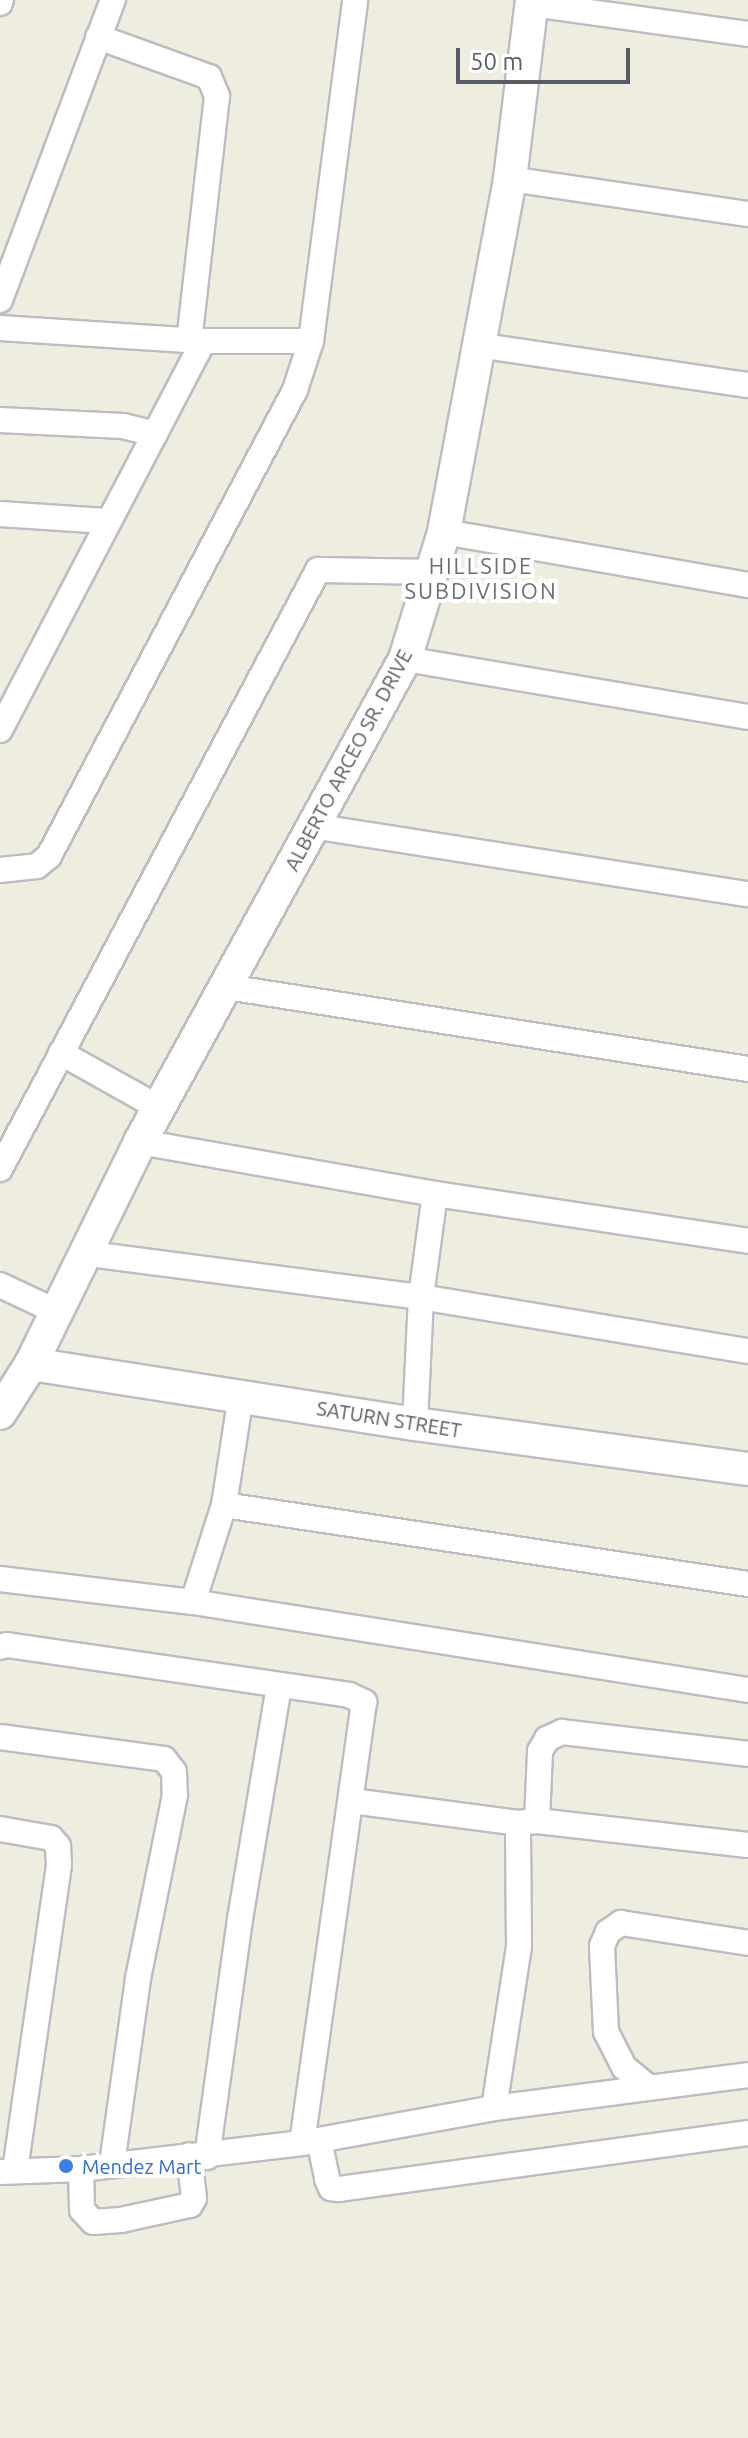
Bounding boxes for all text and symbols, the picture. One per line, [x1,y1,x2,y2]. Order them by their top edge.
scale bar [460,32,634,82]
text: 50 m [470,48,523,75]
district label: HILLSIDE SUBDIVISION [404,552,558,604]
street label: ALBERTO ARCEO SR. DRIVE [279,645,417,875]
street label: SATURN STREET [315,1396,463,1442]
place label: Mendez Mart [82,2154,201,2178]
marker: Mendez Mart [57,2157,75,2175]

